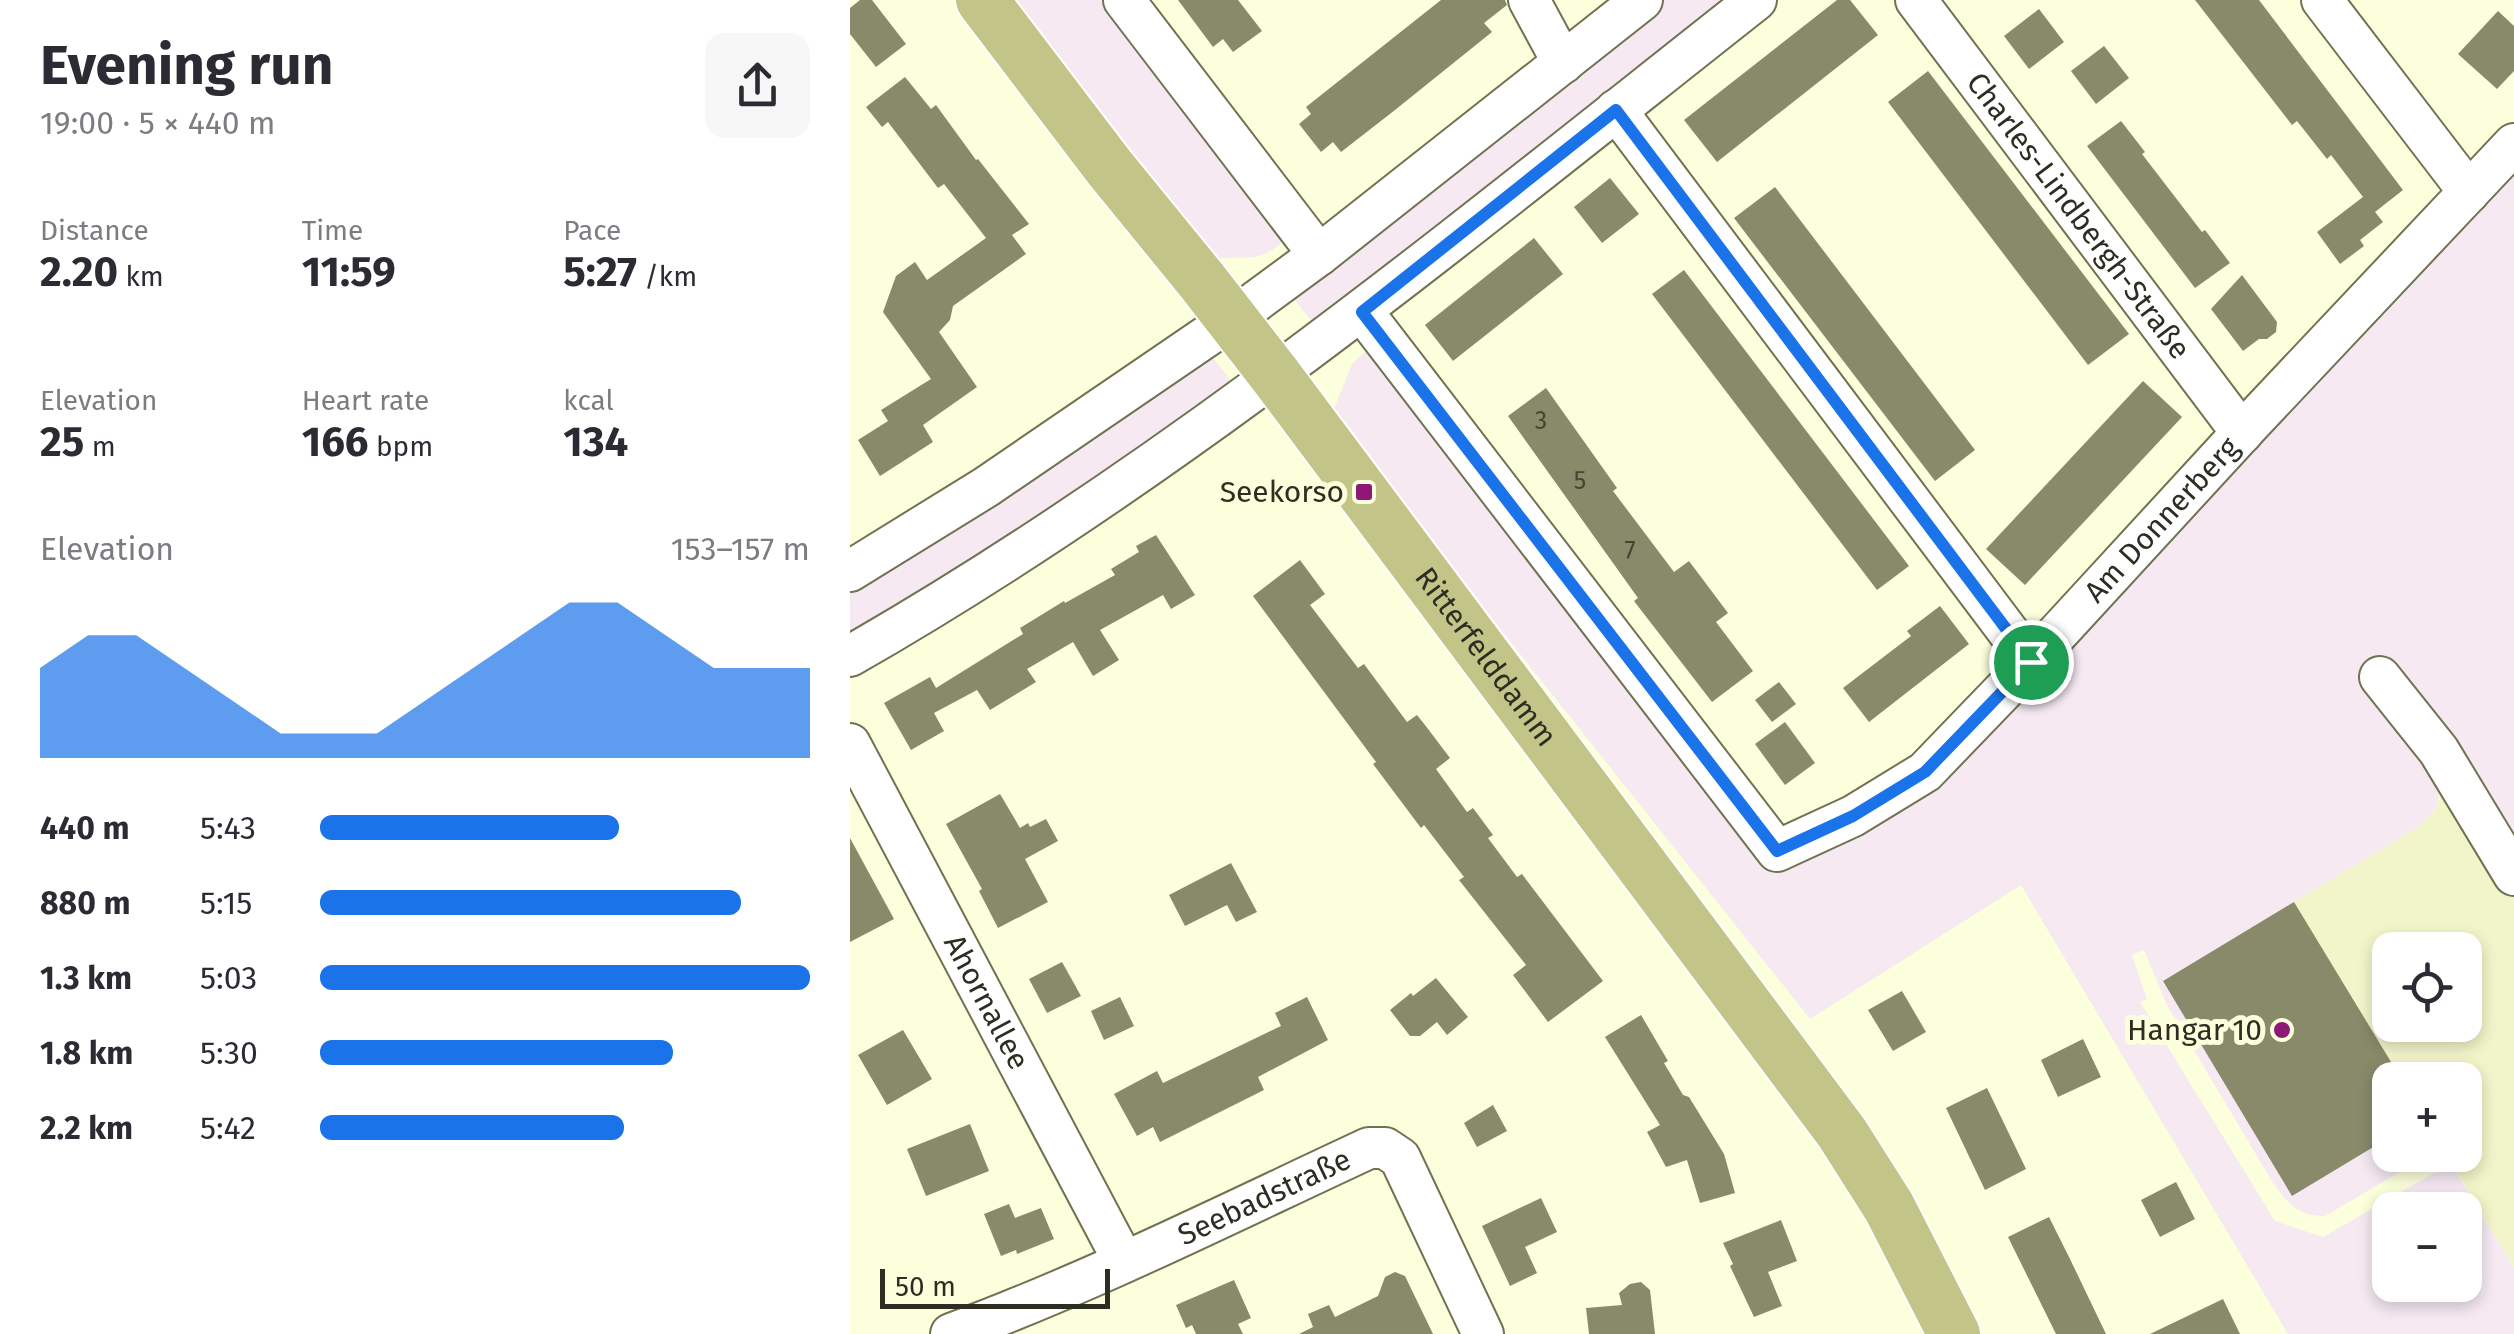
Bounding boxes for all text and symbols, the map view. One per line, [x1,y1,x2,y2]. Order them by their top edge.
text: Evening run [40,33,334,99]
button: share [705,33,810,138]
street label: Charles-Lindbergh-Straße [1959,65,2198,366]
text: 19:00 · 5 × 440 m [40,104,276,142]
text: Distance [40,214,149,247]
text: Time [302,214,363,247]
text: Pace [563,214,621,247]
text: 2.20 [40,247,118,297]
text: 11:59 [302,247,396,297]
text: 5:27 [563,247,637,297]
text: km [118,260,164,293]
text: /km [637,260,697,293]
text: Elevation [40,384,157,417]
text: Heart rate [302,384,429,417]
text: kcal [563,384,614,417]
house number: 3 [1535,406,1547,436]
text: 25 [40,417,84,467]
text: 166 [302,417,369,467]
text: 134 [563,417,628,467]
street label: Am Donnerberg [2077,429,2247,610]
text: m [84,430,116,463]
text: bpm [369,430,433,463]
house number: 5 [1574,466,1586,496]
place label: Seekorso [1220,474,1344,510]
marker: Seekorso [1353,481,1375,503]
text: Elevation [40,530,174,568]
text: 153–157 m [671,530,810,568]
house number: 7 [1624,535,1636,565]
street label: Ritterfelddamm [1407,560,1564,753]
pin [1989,620,2074,705]
icon: arrive [2004,635,2059,690]
text: 440 m [40,809,130,847]
text: 5:43 [200,809,256,847]
text: 880 m [40,884,131,922]
text: 5:15 [200,884,252,922]
street label: Ahornallee [936,928,1037,1076]
map controls [2372,932,2482,1302]
button: locate [2372,932,2482,1042]
text: 1.3 km [40,959,132,997]
text: 5:03 [200,959,257,997]
place label: Hangar 10 [2127,1012,2262,1048]
marker: Hangar 10 [2271,1019,2293,1041]
text: 1.8 km [40,1034,133,1072]
text: 5:30 [200,1034,258,1072]
button: + [2372,1062,2482,1172]
text: 2.2 km [40,1109,133,1147]
text: 5:42 [200,1109,256,1147]
street label: Seebadstraße [1172,1141,1356,1253]
button: − [2372,1192,2482,1302]
scale bar [880,1264,1110,1308]
text: 50 m [895,1270,956,1303]

